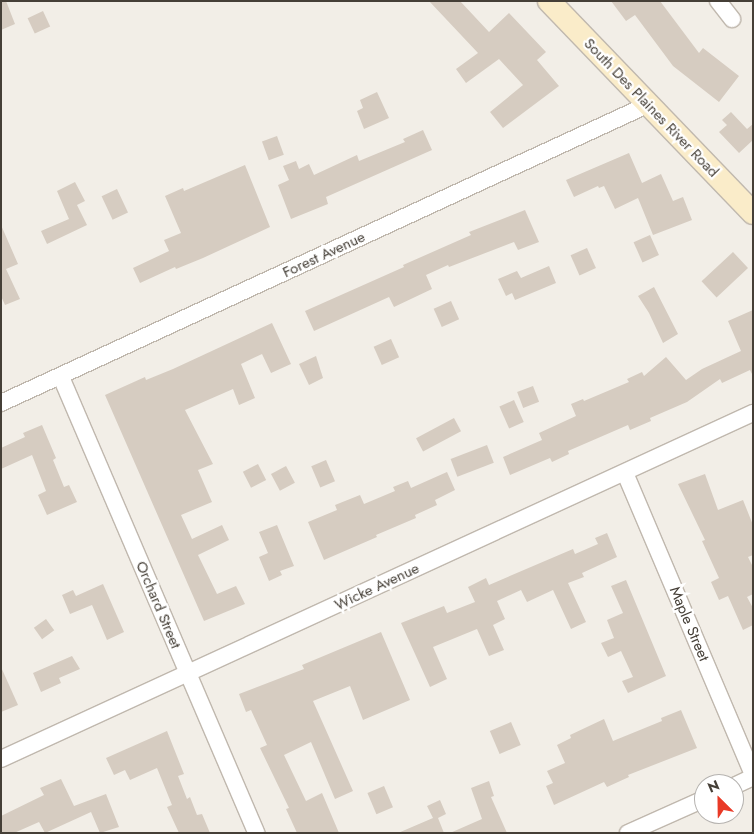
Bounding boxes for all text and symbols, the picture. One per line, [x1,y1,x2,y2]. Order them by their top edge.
street label: South Des Plaines River Road [580,35,722,181]
street label: Forest Avenue [280,228,368,282]
street label: Orchard Street [132,559,184,651]
street label: Wicke Avenue [332,560,422,614]
street label: Maple Street [665,584,713,664]
north arrow [694,774,744,824]
text: N [705,775,723,797]

